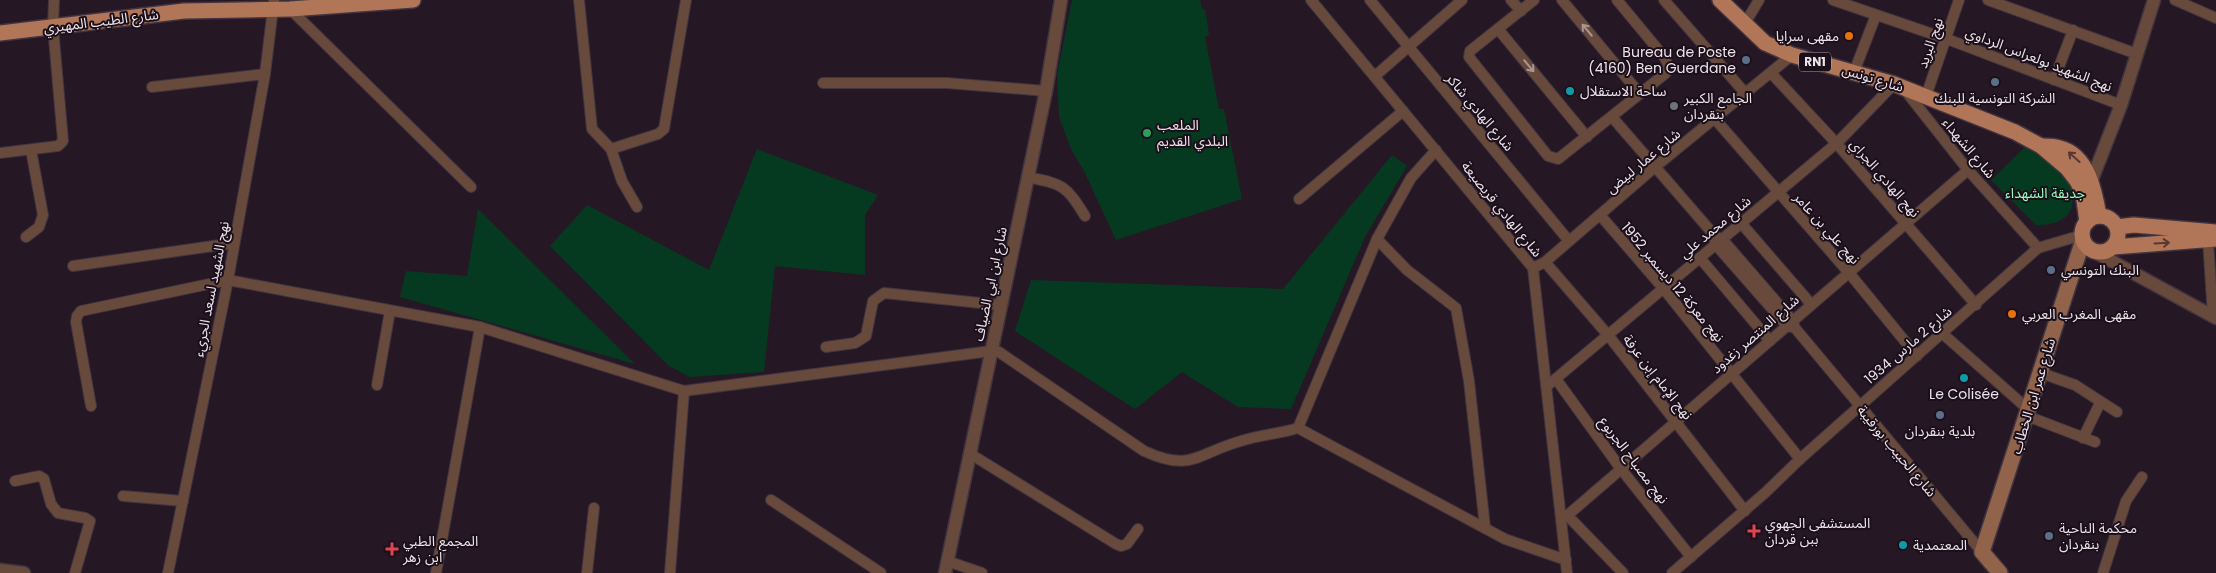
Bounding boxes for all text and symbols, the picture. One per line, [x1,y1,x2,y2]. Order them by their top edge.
street label: شارع الطيب المهيري [42,4,160,39]
street label: نهج البريد [1912,15,1949,71]
street label: نهج الشهيد بولعراس الرداوي [1962,22,2115,97]
one-way arrow [1581,24,1592,37]
place label: مقهى سرايا [1776,26,1839,46]
marker: مقهى سرايا [1843,30,1855,42]
place label: Bureau de Poste (4160) Ben Guerdane [1588,42,1736,78]
road number: RN1 [1799,52,1831,72]
marker: Bureau de Poste (4160) Ben Guerdane [1740,54,1752,66]
street label: شارع تونس [1839,59,1906,98]
one-way arrow [1523,60,1535,73]
street label: شارع الهادي شاكر [1440,68,1519,156]
marker: الشركة التونسية للبنك [1989,76,2001,88]
place label: ساحة الاستقلال [1580,81,1667,101]
marker: ساحة الاستقلال [1564,85,1576,97]
place label: الجامع الكبير بنقردان [1683,88,1752,124]
place label: الشركة التونسية للبنك [1935,88,2055,108]
marker: الجامع الكبير بنقردان [1668,100,1680,112]
street label: شارع الشهداء [1937,113,2000,183]
place label: الملعب البلدي القديم [1157,115,1228,152]
street label: شارع عمار لبيض [1601,124,1685,199]
marker: الملعب البلدي القديم [1141,127,1153,139]
street label: نهج الهادي الجراي [1844,134,1925,223]
one-way arrow [2068,151,2080,163]
street label: شارع الهادي قريصيعة [1456,157,1547,262]
park label: جديقة الشهداء [2005,183,2085,203]
street label: نهج علي بن عامر [1788,187,1865,269]
street label: شارع محمد علي [1675,191,1756,264]
street label: نهج معركة 12 ديسمبر 1952 [1616,218,1729,347]
street label: نهج الشهيد لسعد الجريء [188,219,235,359]
street label: شارع ابن ابي الضياف [968,225,1013,343]
one-way arrow [2153,238,2169,247]
place label: البنك التونسي [2061,260,2139,281]
marker: البنك التونسي [2045,264,2057,276]
street label: شارع المنتصر زغدود [1707,290,1804,379]
street label: شارع 2 مارس 1934 [1860,301,1957,389]
place label: مقهى المغرب العربي [2022,304,2136,325]
marker: مقهى المغرب العربي [2006,308,2018,320]
street label: نهج الإمام إبن عرفة [1618,330,1698,425]
street label: شارع عمر ابن الخطاب [2006,336,2061,457]
marker: Le Colisée [1958,372,1970,384]
place label: Le Colisée [1929,384,1999,404]
street label: شارع الحبيب بورقيبة [1852,401,1941,502]
marker: بلدية بنقردان [1934,409,1946,421]
street label: نهج مصباح الجربوع [1594,412,1674,508]
place label: بلدية بنقردان [1905,421,1975,441]
place label: المستشفى الجهوي ببن قردان [1765,513,1870,549]
place label: محكمة الناحية بنقردان [2059,518,2137,554]
marker: المستشفى الجهوي ببن قردان [1747,524,1761,538]
marker: محكمة الناحية بنقردان [2043,530,2055,542]
place label: المجمع الطبي ابن زهر [402,531,478,567]
place label: المعتمدية [1913,535,1967,555]
marker: المعتمدية [1897,539,1909,551]
marker: المجمع الطبي ابن زهر [385,542,399,556]

